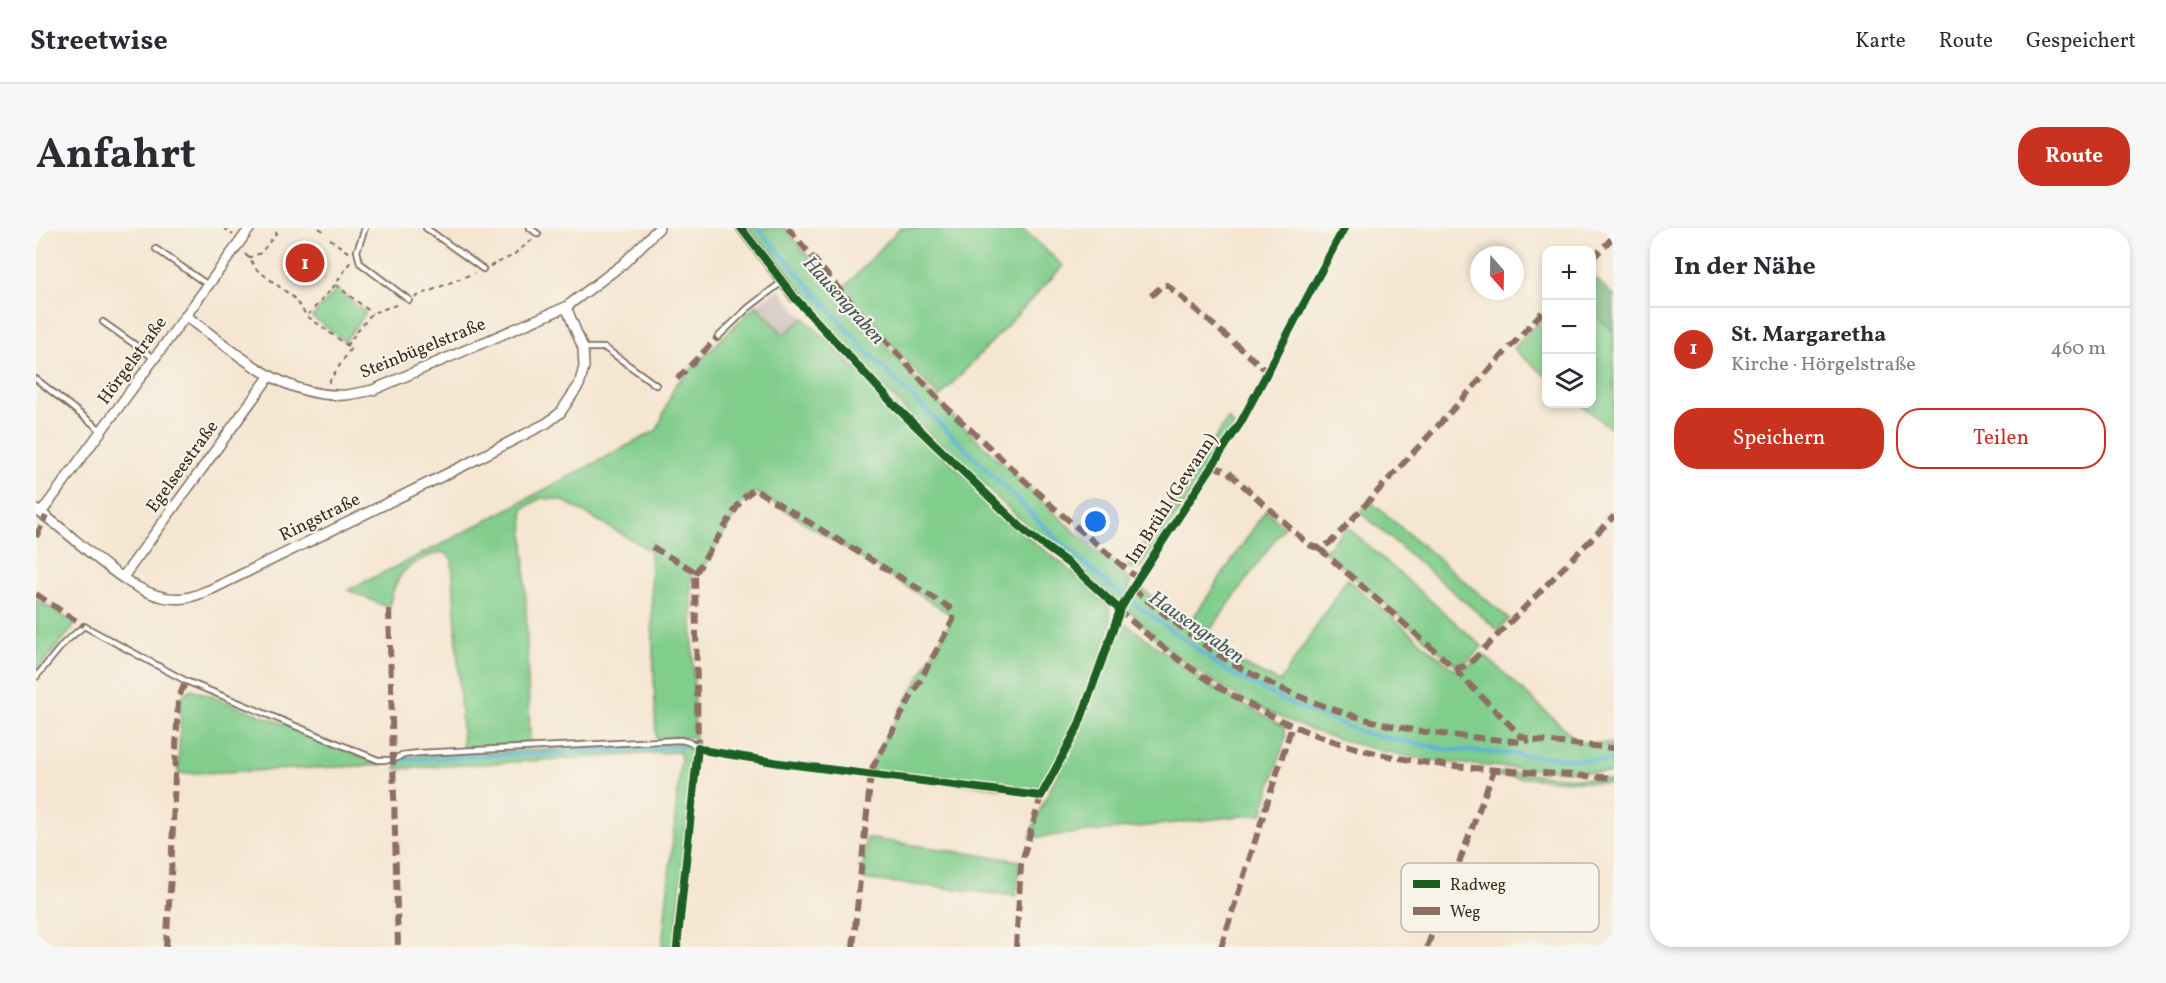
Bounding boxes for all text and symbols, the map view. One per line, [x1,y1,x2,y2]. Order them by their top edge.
text: Streetwise [30,22,168,61]
text: Karte [1855,27,1906,56]
text: Route [1939,27,1993,56]
text: Gespeichert [2026,27,2136,56]
text: Anfahrt [36,127,196,186]
button: Route [2018,127,2130,186]
pin: 1 [286,240,324,285]
north arrow [1470,246,1524,300]
map controls [1542,246,1596,408]
button: + [1542,246,1596,300]
text: In der Nähe [1674,249,1816,285]
water label: Hausengraben [795,250,891,352]
button: − [1542,300,1596,354]
street label: Hörgelstraße [92,312,174,410]
street label: Steinbügelstraße [356,312,490,386]
text: St. Margaretha [1731,320,1886,351]
text: 1 [1689,335,1698,363]
text: 460 m [2050,335,2106,363]
text: Kirche · Hörgelstraße [1731,351,1916,379]
button: layers [1542,354,1596,408]
button: Speichern [1674,408,1884,469]
button: Teilen [1896,408,2106,469]
street label: Egelseestraße [141,416,225,518]
street label: Im Brühl (Gewann) [1120,429,1224,569]
street label: Ringstraße [275,488,365,548]
your location [1081,507,1110,536]
water label: Hausengraben [1143,585,1249,671]
legend [1401,863,1599,932]
text: Radweg [1450,875,1506,897]
text: Weg [1450,902,1481,924]

